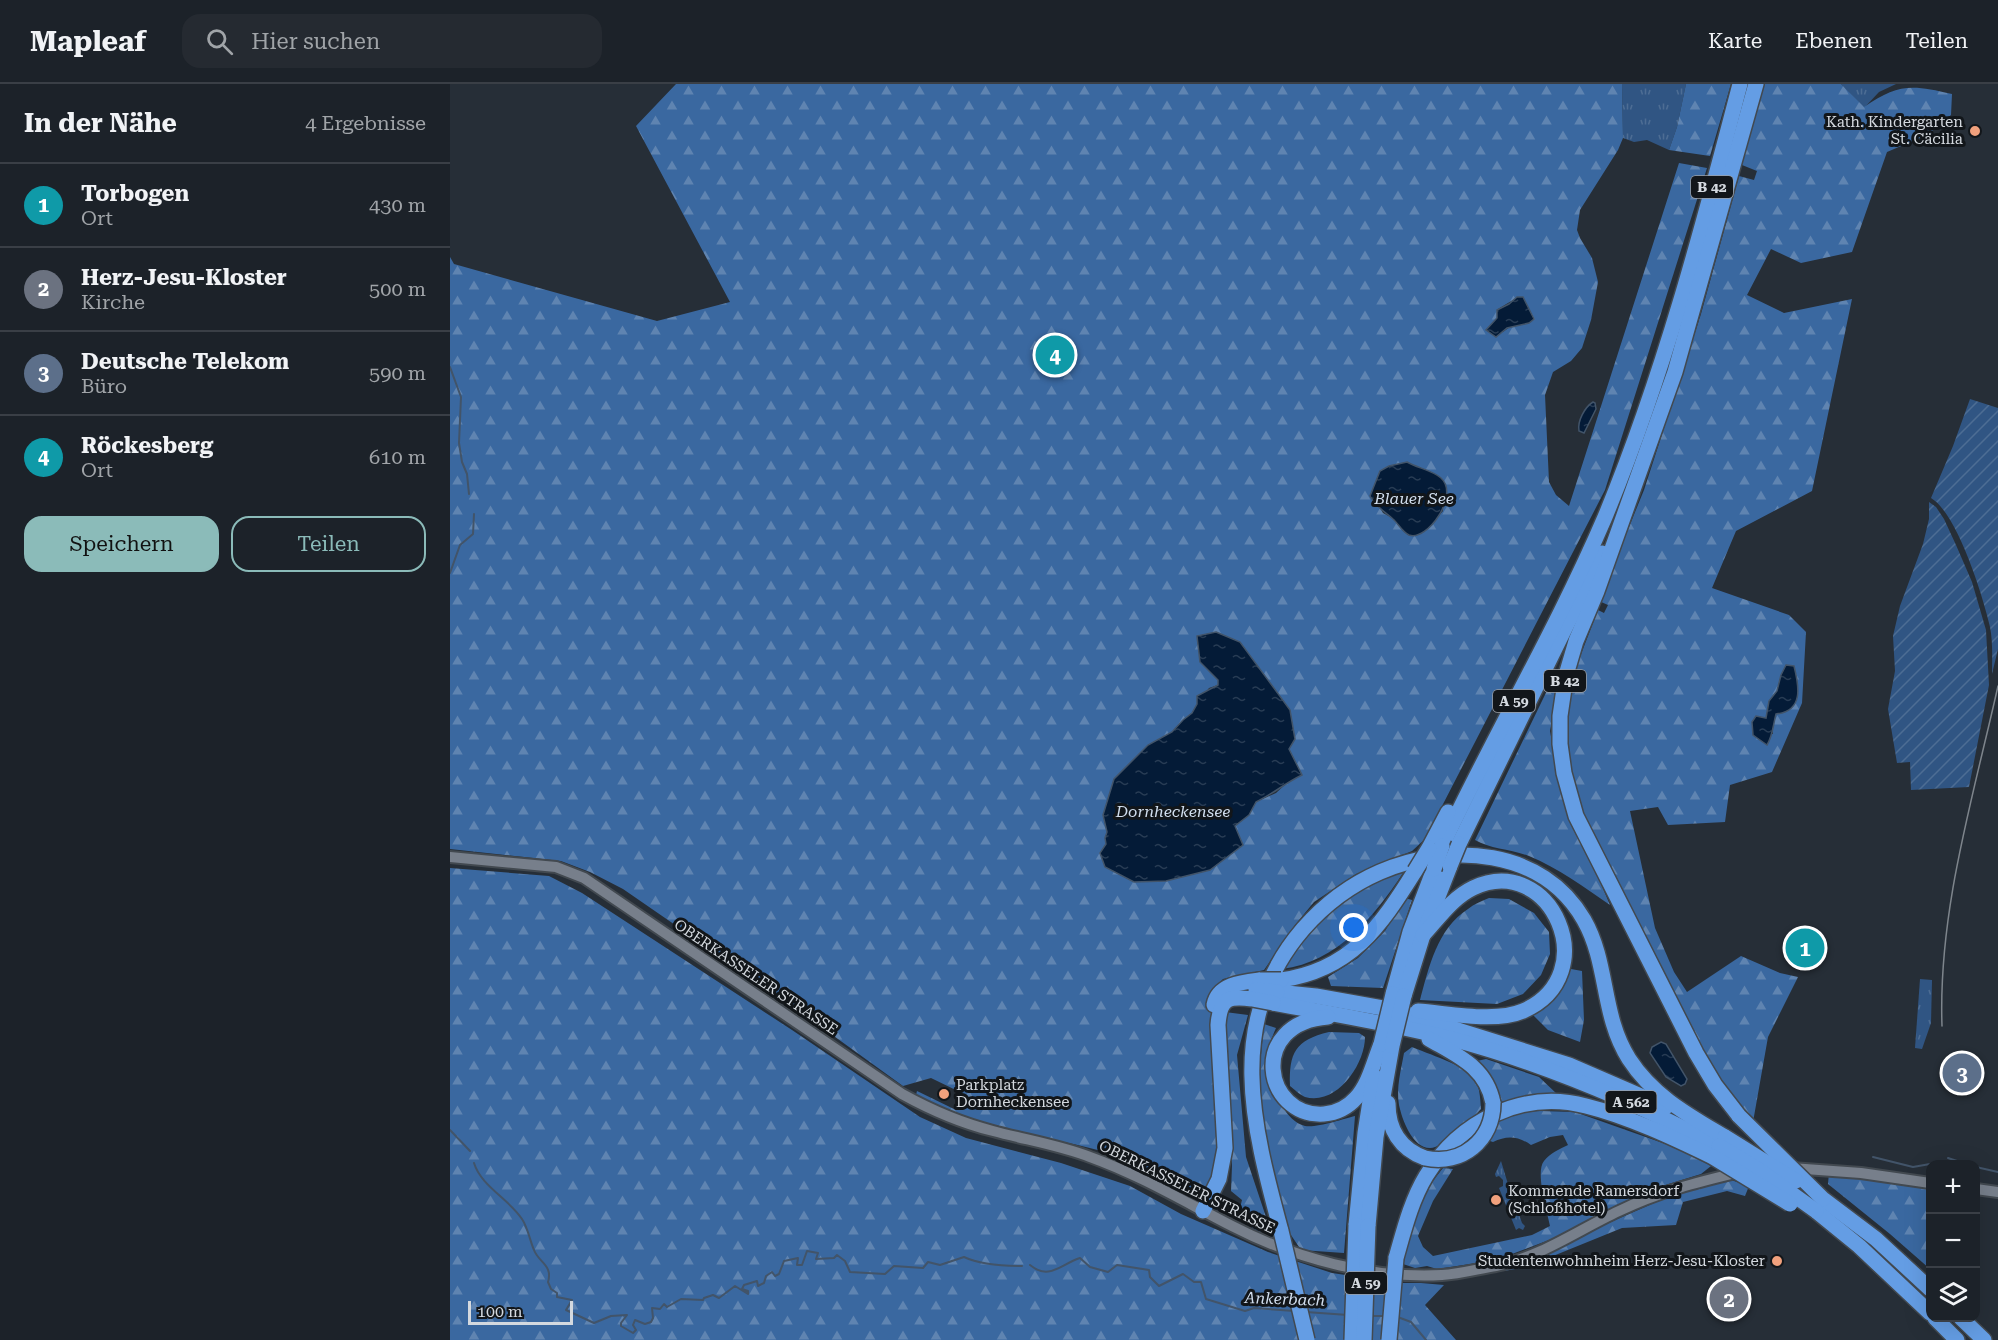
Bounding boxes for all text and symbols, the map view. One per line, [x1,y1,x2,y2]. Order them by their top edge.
search box [182,14,602,68]
text: Mapleaf [30,25,146,58]
icon: search [203,25,236,58]
text: Hier suchen [251,29,380,54]
text: Karte [1708,29,1762,53]
text: Ebenen [1795,29,1873,53]
text: Teilen [1906,29,1968,53]
text: In der Nähe [24,108,177,138]
text: 4 Ergebnisse [305,111,426,135]
place label: Kath. Kindergarten St. Cäcilia [1826,113,1963,148]
marker: Kath. Kindergarten St. Cäcilia [1968,124,1982,138]
road number: B 42 [1691,176,1733,198]
text: Torbogen [81,181,189,206]
text: 1 [38,193,49,217]
text: 430 m [369,193,426,217]
text: Ort [81,206,113,230]
text: Herz-Jesu-Kloster [81,265,287,290]
text: 2 [38,277,49,301]
text: 500 m [369,277,426,301]
text: Kirche [81,290,145,314]
pin: 4 [1036,332,1074,378]
text: Deutsche Telekom [81,349,289,374]
text: 3 [38,361,49,385]
text: 590 m [369,361,426,385]
text: Büro [81,374,127,398]
text: Röckesberg [81,433,213,458]
text: 4 [38,445,49,469]
text: 610 m [369,445,426,469]
text: Ort [81,458,113,482]
water label: Blauer See [1373,489,1454,508]
button: Speichern [24,516,219,572]
button: Teilen [231,516,426,572]
road number: B 42 [1544,670,1586,692]
road number: A 59 [1493,690,1535,712]
water label: Dornheckensee [1115,802,1230,821]
your location [1339,913,1368,942]
street label: OBERKASSELER STRASSE [671,915,841,1039]
pin: 1 [1786,926,1824,970]
pin: 3 [1942,1050,1982,1096]
place label: Parkplatz Dornheckensee [956,1076,1069,1111]
marker: Parkplatz Dornheckensee [937,1087,951,1101]
road number: A 562 [1606,1091,1656,1113]
street label: OBERKASSELER STRASSE [1096,1136,1278,1238]
map controls [1926,1160,1980,1322]
button: + [1926,1160,1980,1214]
place label: Kommende Ramersdorf (Schloßhotel) [1508,1182,1680,1217]
marker: Kommende Ramersdorf (Schloßhotel) [1489,1193,1503,1207]
button: − [1926,1214,1980,1268]
place label: Studentenwohnheim Herz-Jesu-Kloster [1478,1252,1765,1270]
marker: Studentenwohnheim Herz-Jesu-Kloster [1770,1254,1784,1268]
button: layers [1926,1268,1980,1322]
road number: A 59 [1345,1272,1387,1294]
pin: 2 [1710,1276,1748,1322]
water label: Ankerbach [1243,1288,1326,1310]
scale bar [468,1298,573,1326]
text: 100 m [477,1302,523,1321]

